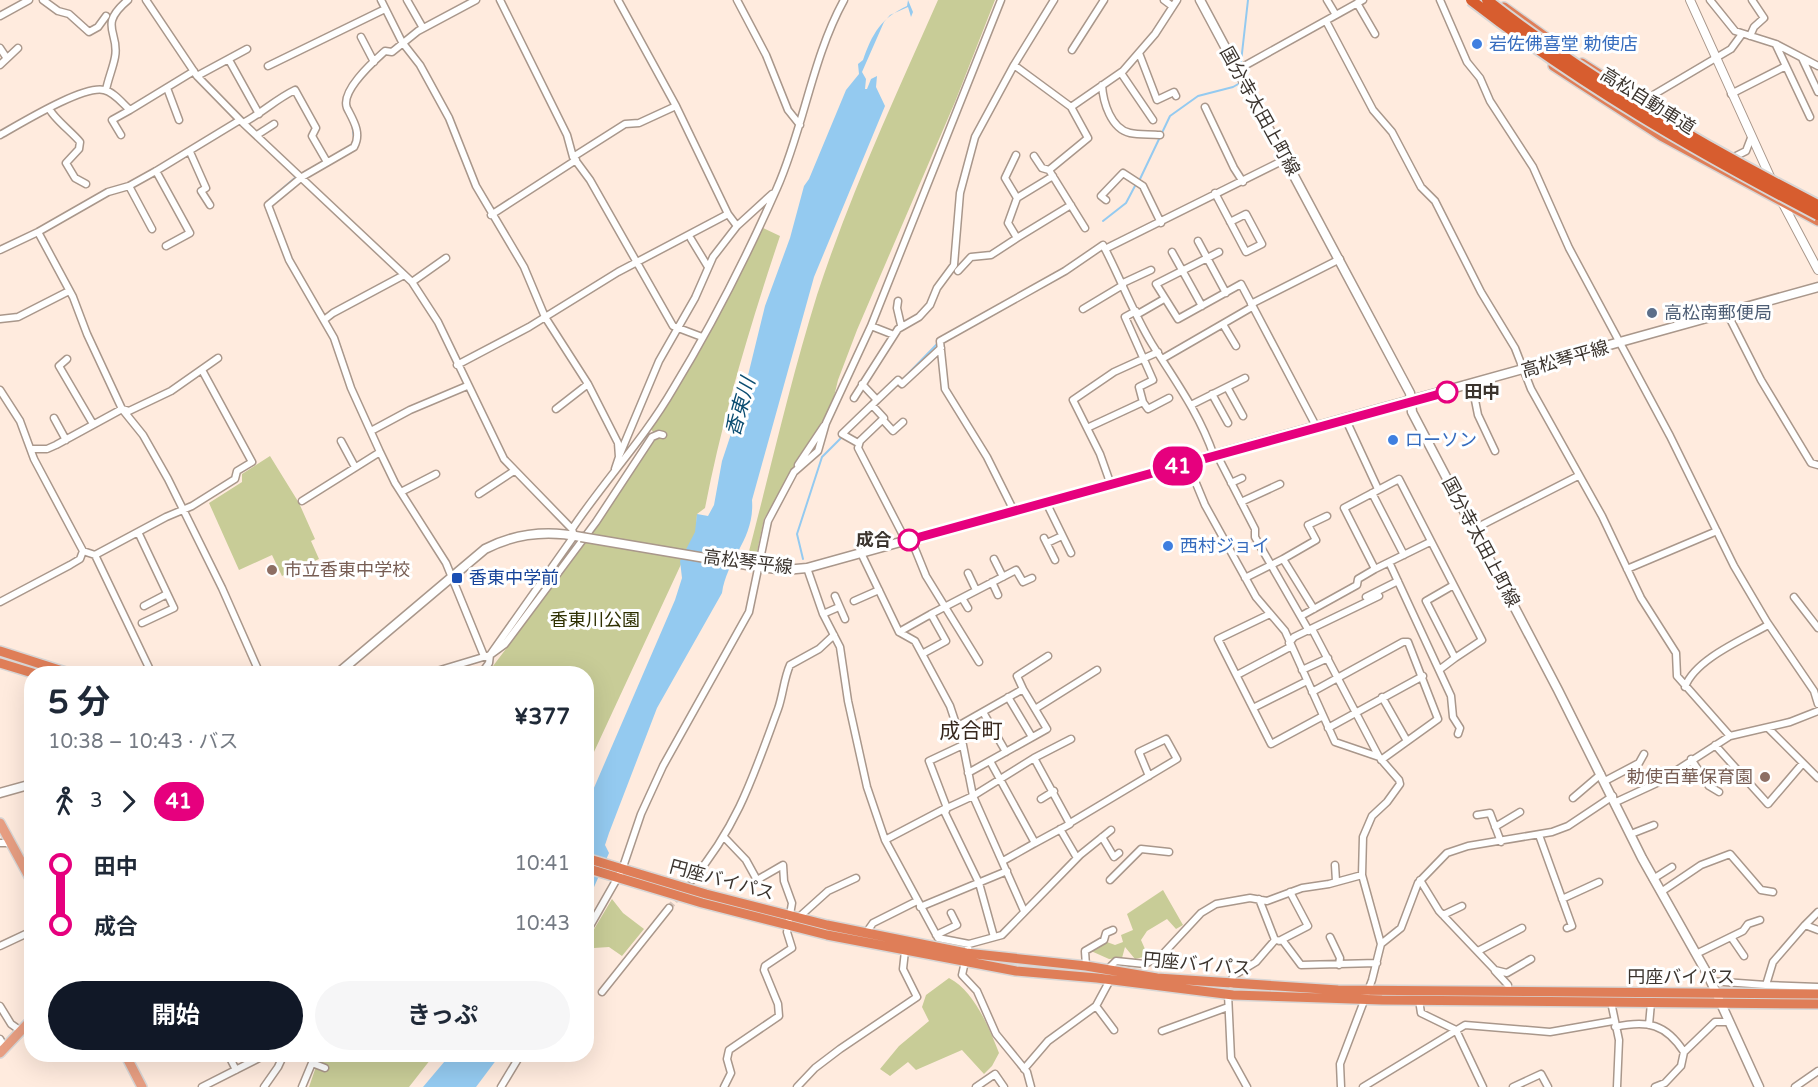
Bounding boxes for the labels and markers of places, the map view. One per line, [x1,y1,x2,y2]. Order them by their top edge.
place label: 岩佐佛喜堂 勅使店 [1489,33,1638,55]
marker: 岩佐佛喜堂 勅使店 [1470,37,1484,51]
place label: 高松南郵便局 [1664,302,1772,324]
marker: 高松南郵便局 [1645,306,1659,320]
marker: 田中 [1436,381,1458,403]
place label: 田中 [1464,381,1500,403]
place label: ローソン [1405,429,1477,451]
marker: ローソン [1386,433,1400,447]
place label: 成合 [856,529,892,551]
marker: 成合 [898,529,920,551]
place label: 西村ジョイ [1180,535,1270,557]
marker: 西村ジョイ [1161,539,1175,553]
place label: 市立香東中学校 [284,559,410,581]
marker: 市立香東中学校 [265,563,279,577]
place label: 香東中学前 [469,567,559,589]
marker: 香東中学前 [450,571,464,585]
place label: 勅使百華保育園 [1626,766,1753,788]
marker: 勅使百華保育園 [1758,770,1772,784]

